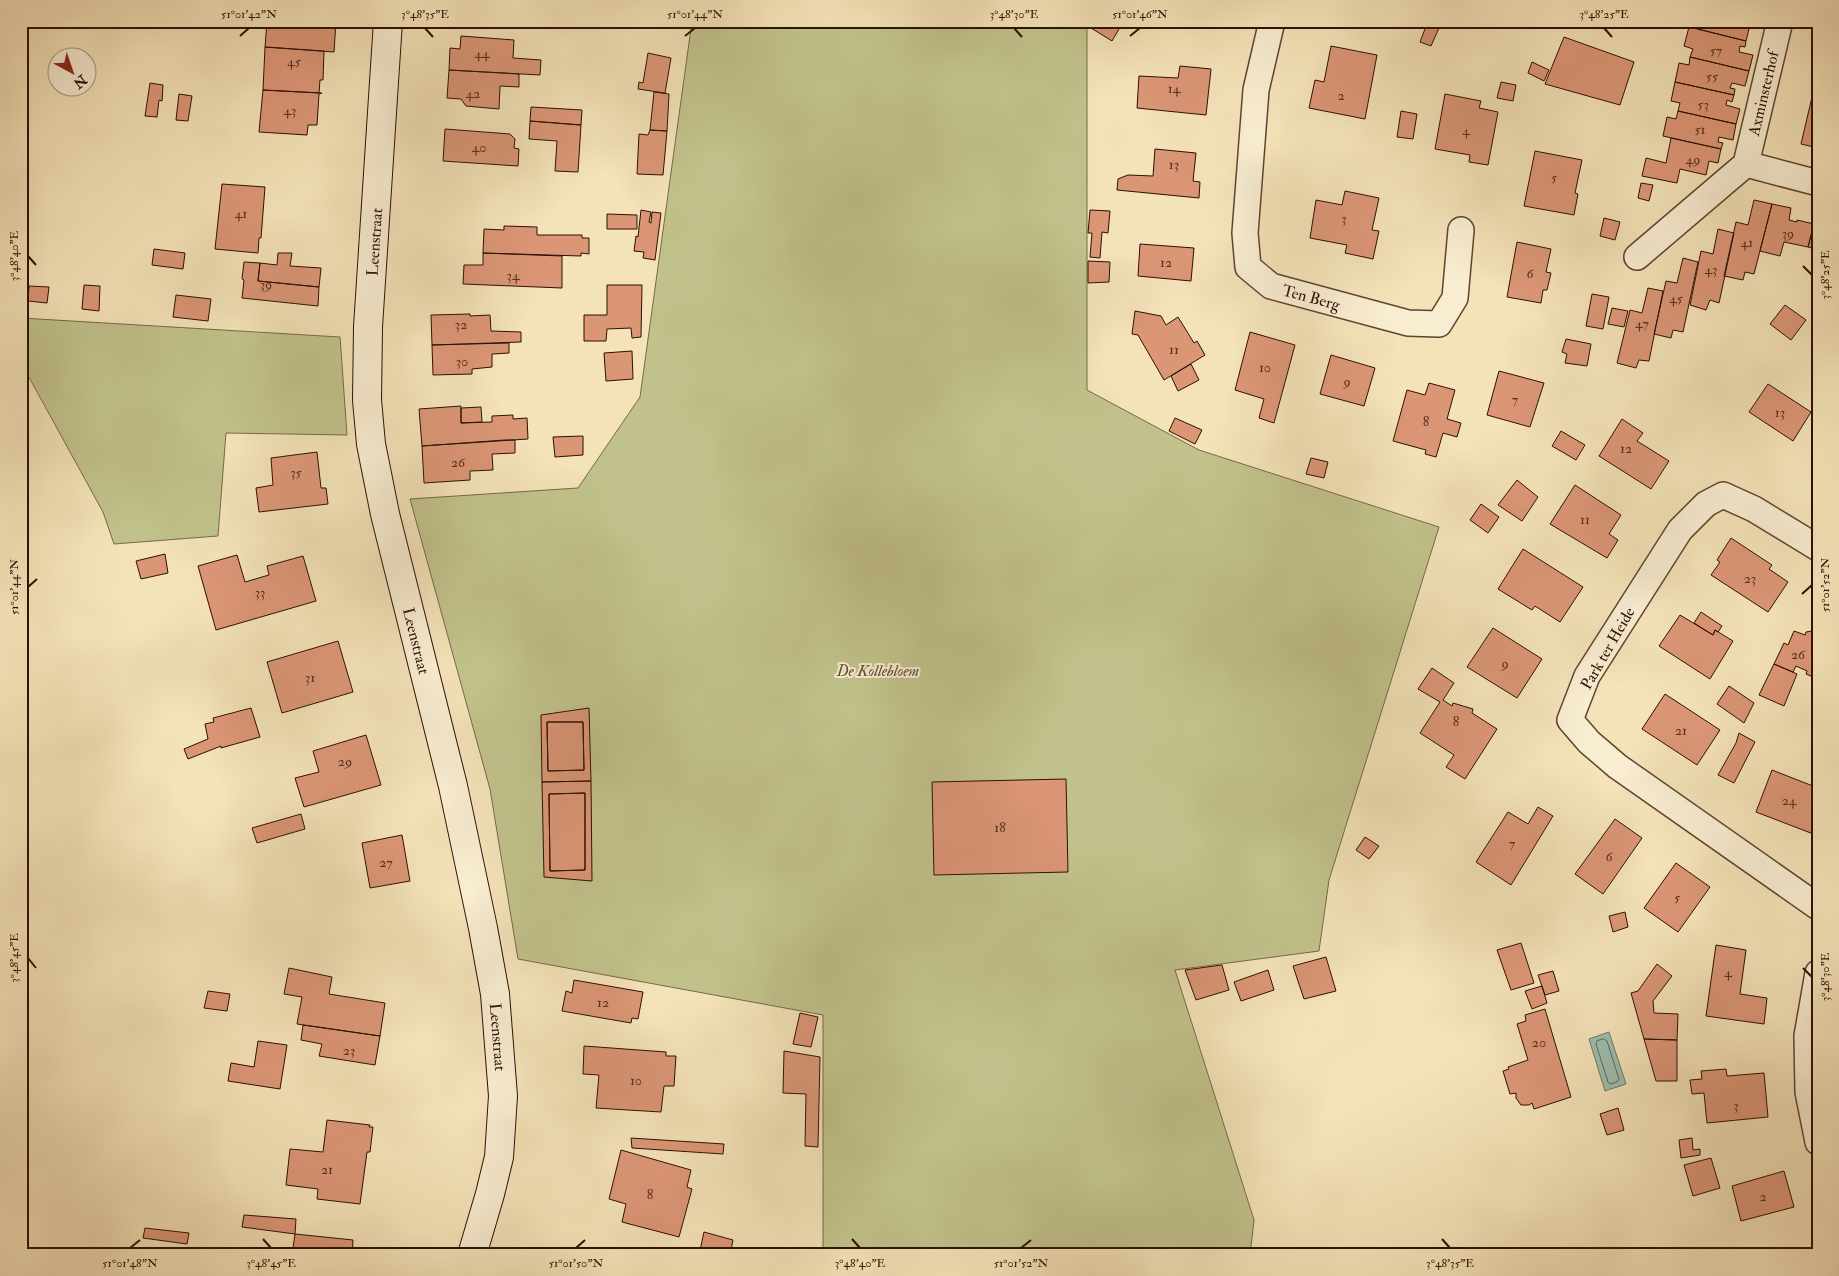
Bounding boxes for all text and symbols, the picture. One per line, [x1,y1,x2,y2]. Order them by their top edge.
text: 51°01'42"N [221,7,277,22]
text: 3°48'35"E [401,7,449,22]
text: 51°01'44"N [667,7,723,22]
text: 3°48'30"E [990,7,1039,22]
text: 51°01'46"N [1112,7,1168,22]
text: 3°48'25"E [1579,7,1629,22]
house number: 57 [1710,42,1723,59]
house number: 44 [474,45,491,62]
street label: Axminsterhof [1744,46,1784,139]
north arrow [48,48,98,98]
house number: 45 [287,53,302,70]
house number: 55 [1706,68,1719,85]
text: N [69,70,91,92]
house number: 14 [1168,80,1182,97]
house number: 42 [466,85,480,102]
house number: 2 [1337,87,1345,104]
house number: 53 [1697,96,1709,113]
house number: 43 [284,102,296,119]
house number: 51 [1694,121,1706,138]
house number: 4 [1462,122,1471,139]
house number: 40 [472,139,486,156]
house number: 49 [1686,151,1700,168]
house number: 13 [1169,156,1179,173]
house number: 5 [1551,169,1558,186]
house number: 41 [235,205,247,222]
street label: Leenstraat [363,207,387,277]
house number: 3 [1341,210,1347,227]
house number: 39 [1782,225,1794,242]
text: 3°48'40"E [7,230,22,281]
house number: 41 [1741,234,1753,251]
text: 3°48'25"E [1818,250,1833,300]
house number: 12 [1160,254,1172,271]
house number: 43 [1705,261,1717,278]
house number: 6 [1526,265,1534,282]
house number: 34 [507,267,521,284]
house number: 39 [260,276,272,293]
street label: Ten Berg [1280,280,1343,316]
house number: 45 [1669,290,1684,307]
house number: 47 [1635,315,1649,332]
house number: 32 [455,316,467,333]
house number: 11 [1169,341,1179,358]
house number: 30 [456,353,468,370]
house number: 10 [1259,359,1271,376]
house number: 9 [1342,373,1351,390]
house number: 7 [1512,391,1519,408]
house number: 13 [1775,404,1785,421]
house number: 8 [1423,413,1430,430]
house number: 12 [1620,440,1632,457]
house number: 26 [451,454,466,471]
house number: 35 [290,464,303,481]
house number: 11 [1580,511,1590,528]
text: 51°01'52"N [1818,557,1833,612]
text: 51°01'44"N [7,559,22,615]
house number: 23 [1744,570,1756,587]
house number: 33 [255,584,265,601]
street label: Park ter Heide [1576,603,1640,693]
street label: Leenstraat [398,606,434,677]
house number: 26 [1791,646,1806,663]
house number: 9 [1500,655,1509,672]
park label: De Kollebloem [836,661,920,681]
house number: 31 [305,669,315,686]
house number: 8 [1453,713,1460,730]
house number: 21 [1675,722,1687,739]
house number: 29 [338,753,352,770]
house number: 24 [1782,792,1798,809]
house number: 18 [994,819,1006,836]
house number: 7 [1509,835,1516,852]
house number: 6 [1605,848,1613,865]
house number: 27 [379,854,393,871]
house number: 5 [1674,889,1681,906]
text: 3°48'45"E [7,933,22,983]
text: 3°48'30"E [1818,952,1833,1001]
house number: 4 [1724,964,1733,981]
house number: 12 [597,994,609,1011]
street label: Leenstraat [485,1002,510,1072]
house number: 20 [1532,1034,1546,1051]
house number: 23 [343,1042,355,1059]
house number: 10 [630,1072,642,1089]
house number: 3 [1733,1097,1739,1114]
house number: 21 [321,1161,333,1178]
house number: 8 [647,1186,654,1203]
house number: 2 [1759,1188,1767,1205]
text: 51°01'48"N [102,1256,158,1271]
text: 3°48'45"E [246,1256,296,1271]
text: 51°01'50"N [549,1256,604,1271]
text: 3°48'40"E [835,1256,886,1271]
text: 51°01'52"N [994,1256,1049,1271]
text: 3°48'35"E [1426,1256,1474,1271]

